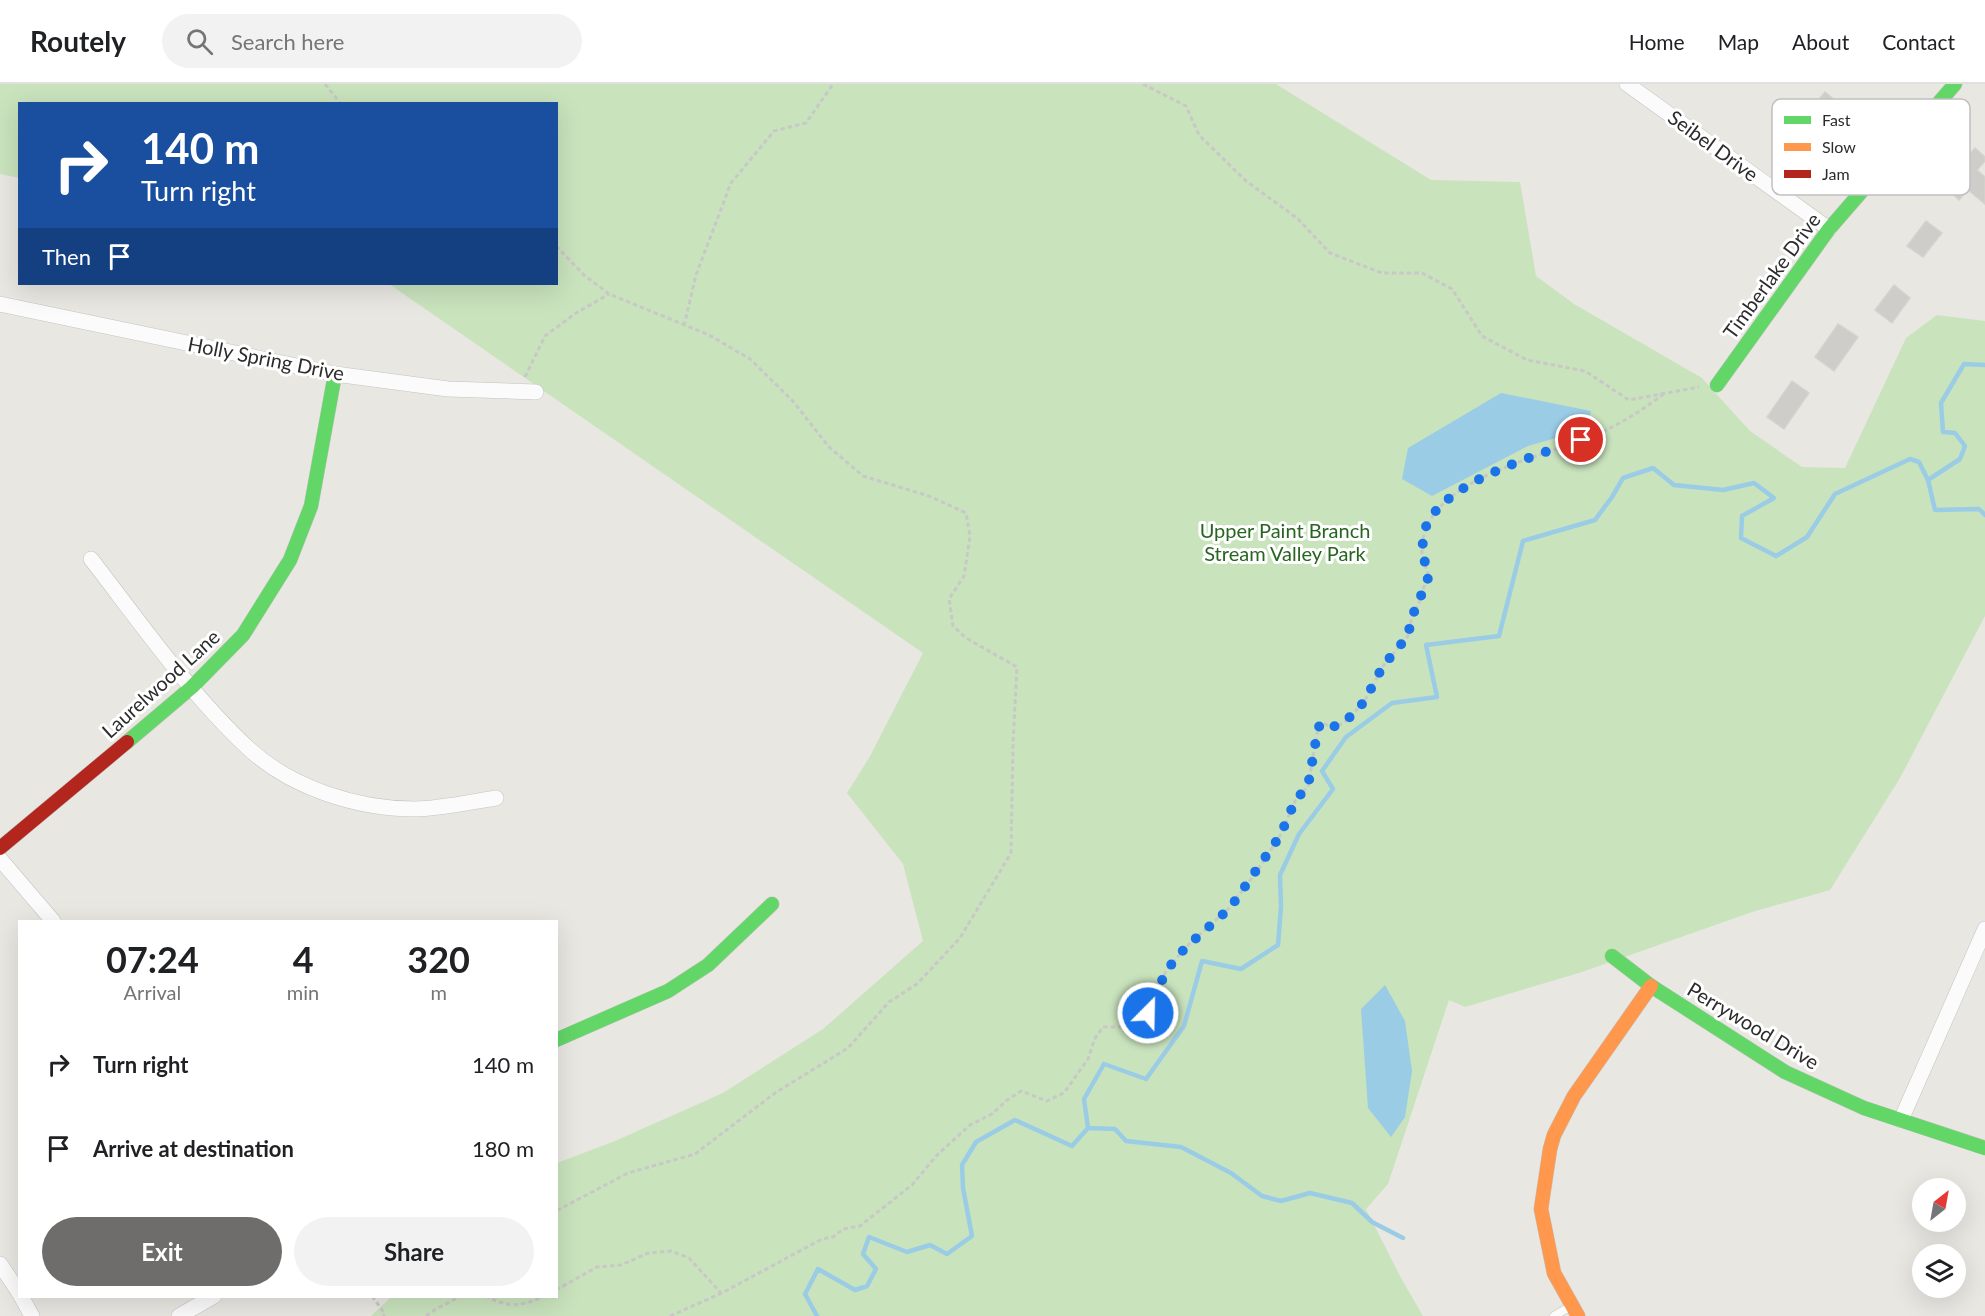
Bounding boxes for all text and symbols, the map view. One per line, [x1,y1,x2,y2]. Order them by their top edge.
search box [162,14,582,68]
text: Routely [30,24,126,58]
icon: search [183,25,216,58]
text: Search here [231,28,344,55]
text: Home [1629,29,1685,54]
text: Map [1718,29,1759,54]
text: About [1792,29,1849,54]
text: Contact [1882,29,1955,54]
legend [1772,99,1970,195]
street label: Seibel Drive [1664,104,1763,186]
text: Fast [1822,110,1851,129]
text: 140 m [141,123,259,173]
icon: right [42,126,120,204]
text: Slow [1822,137,1856,156]
text: Jam [1822,164,1850,183]
text: Turn right [141,174,256,207]
street label: Timberlake Drive [1717,208,1825,343]
icon: arrive [103,240,136,273]
text: Then [42,243,91,270]
street label: Holly Spring Drive [186,331,347,385]
pin [1555,414,1606,465]
icon: arrive [1564,423,1597,456]
park label: Upper Paint Branch Stream Valley Park [1200,518,1370,565]
street label: Laurelwood Lane [97,624,224,742]
text: 07:24 [106,937,199,981]
text: 4 [293,937,314,981]
text: 320 [407,937,470,981]
street label: Perrywood Drive [1683,976,1824,1074]
text: Arrival [124,980,181,1004]
text: min [287,980,319,1004]
text: m [430,980,447,1004]
position arrow [1116,981,1180,1045]
icon: right [42,1048,75,1081]
text: Turn right [93,1051,188,1078]
text: 140 m [472,1051,534,1078]
icon: arrive [42,1132,75,1165]
text: Arrive at destination [93,1135,294,1162]
text: 180 m [472,1135,534,1162]
north arrow [1912,1178,1966,1232]
map controls [1912,1178,1966,1298]
button: Exit [42,1217,282,1286]
button: Share [294,1217,534,1286]
button: layers [1912,1244,1966,1298]

